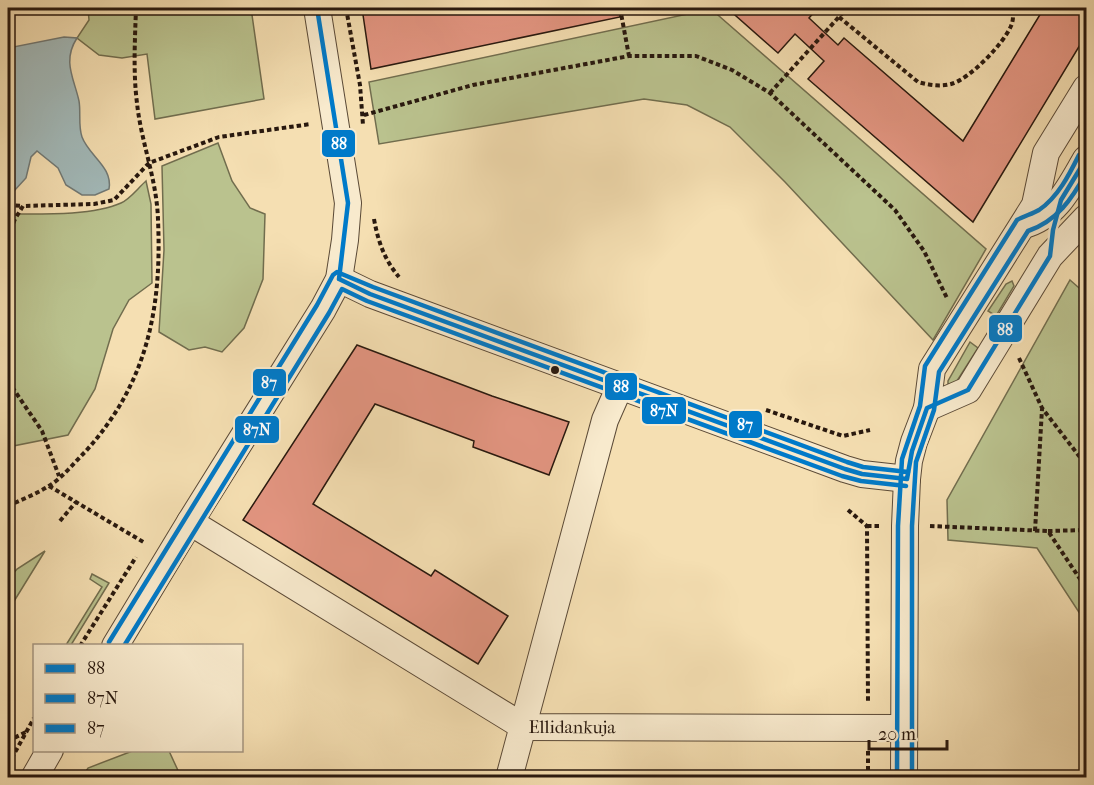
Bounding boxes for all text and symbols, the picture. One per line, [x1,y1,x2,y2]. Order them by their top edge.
line badge: 88 [321,129,356,158]
text: 88 [331,134,347,153]
line badge: 88 [988,314,1023,343]
text: 88 [997,320,1013,339]
unlabelled marker [549,364,561,376]
line badge: 87 [252,368,287,397]
line badge: 88 [604,372,638,401]
text: 87 [261,373,277,392]
text: 88 [613,377,629,396]
line badge: 87N [641,396,687,425]
text: 87N [650,401,679,420]
line badge: 87 [728,410,763,439]
line badge: 87N [234,415,280,444]
text: 87 [737,415,753,434]
text: 87N [243,420,272,439]
legend [33,644,243,752]
text: 88 [87,658,105,679]
text: 87N [87,688,119,709]
scale bar [869,713,947,751]
street label: Ellidankuja [528,717,616,738]
text: 87 [87,718,105,739]
text: 20 m [878,724,916,745]

